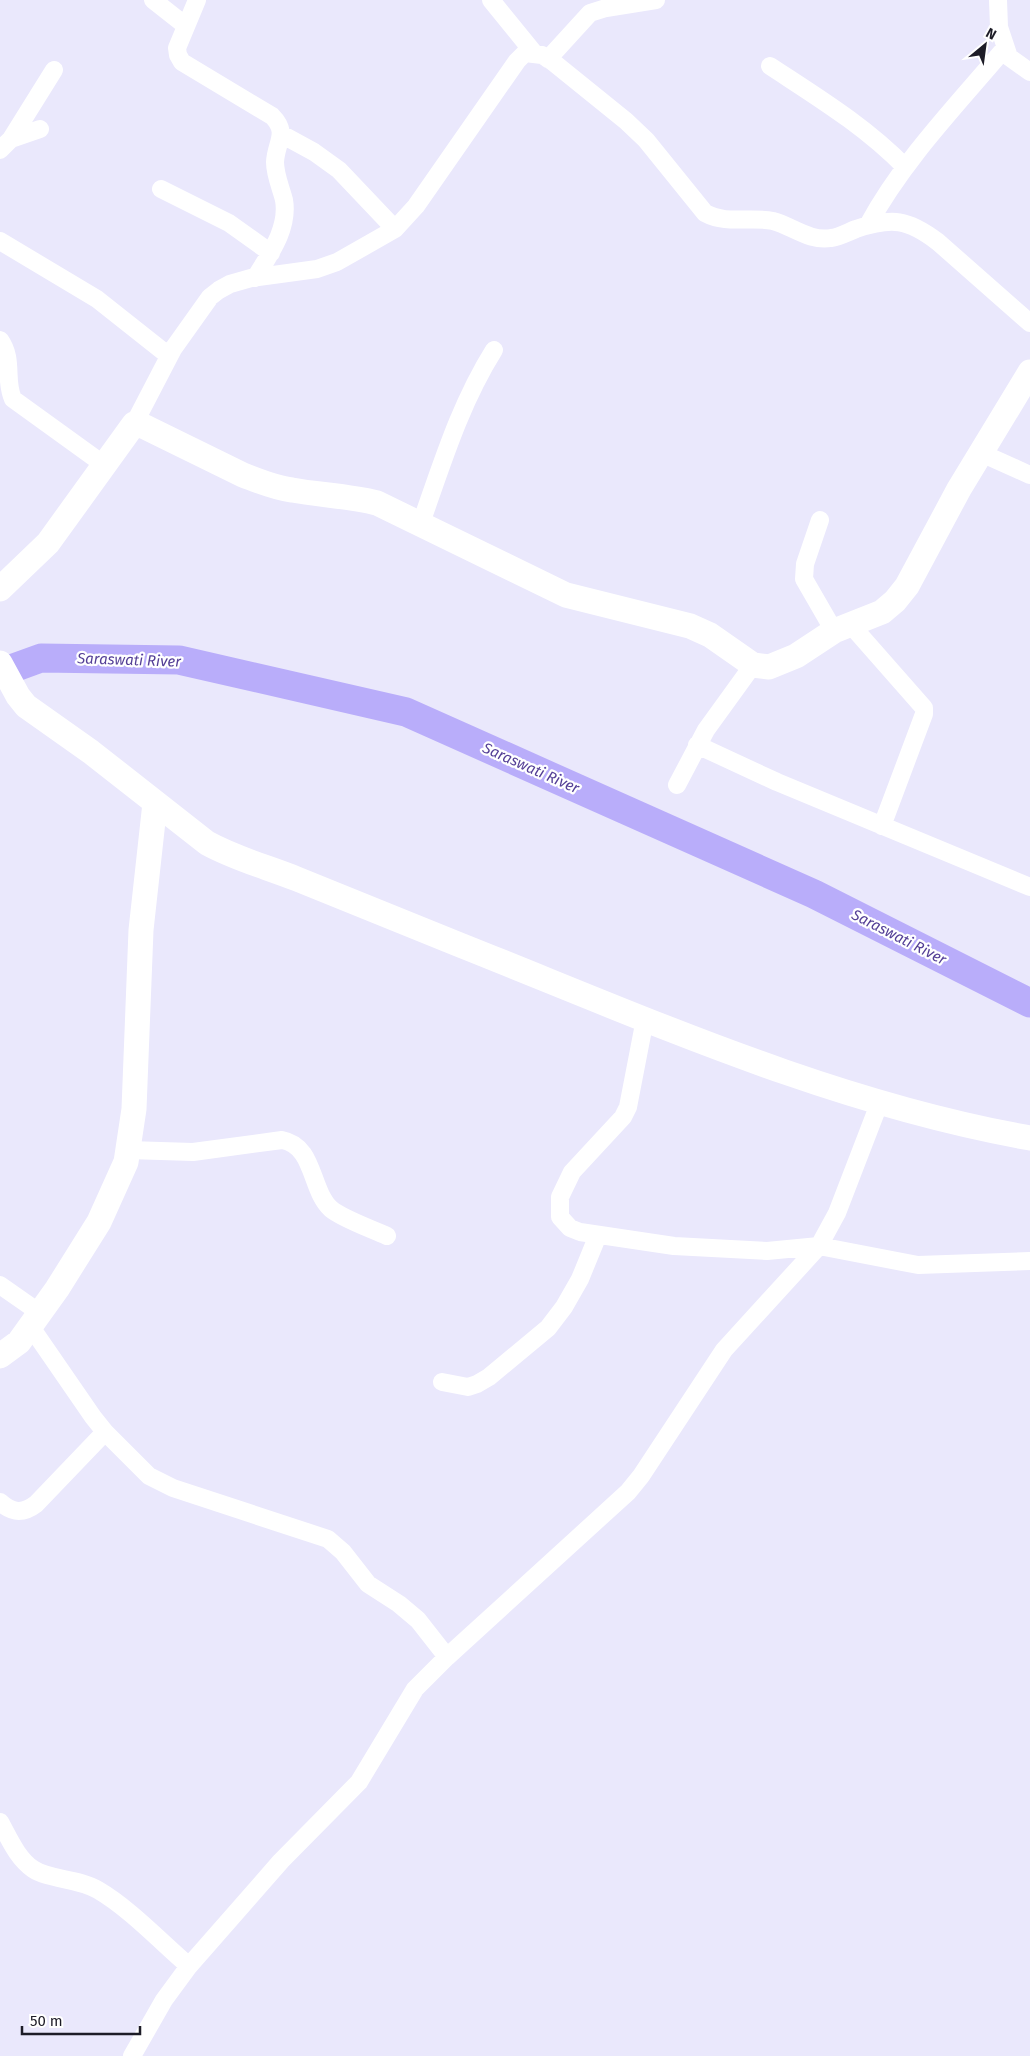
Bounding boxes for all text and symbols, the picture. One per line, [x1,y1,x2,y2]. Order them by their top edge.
north arrow [960,20,1010,70]
text: N [983,24,999,44]
water label: Saraswati River [76,649,182,671]
water label: Saraswati River [479,738,583,798]
water label: Saraswati River [848,905,950,969]
scale bar [22,2004,140,2036]
text: 50 m [30,2012,63,2030]

